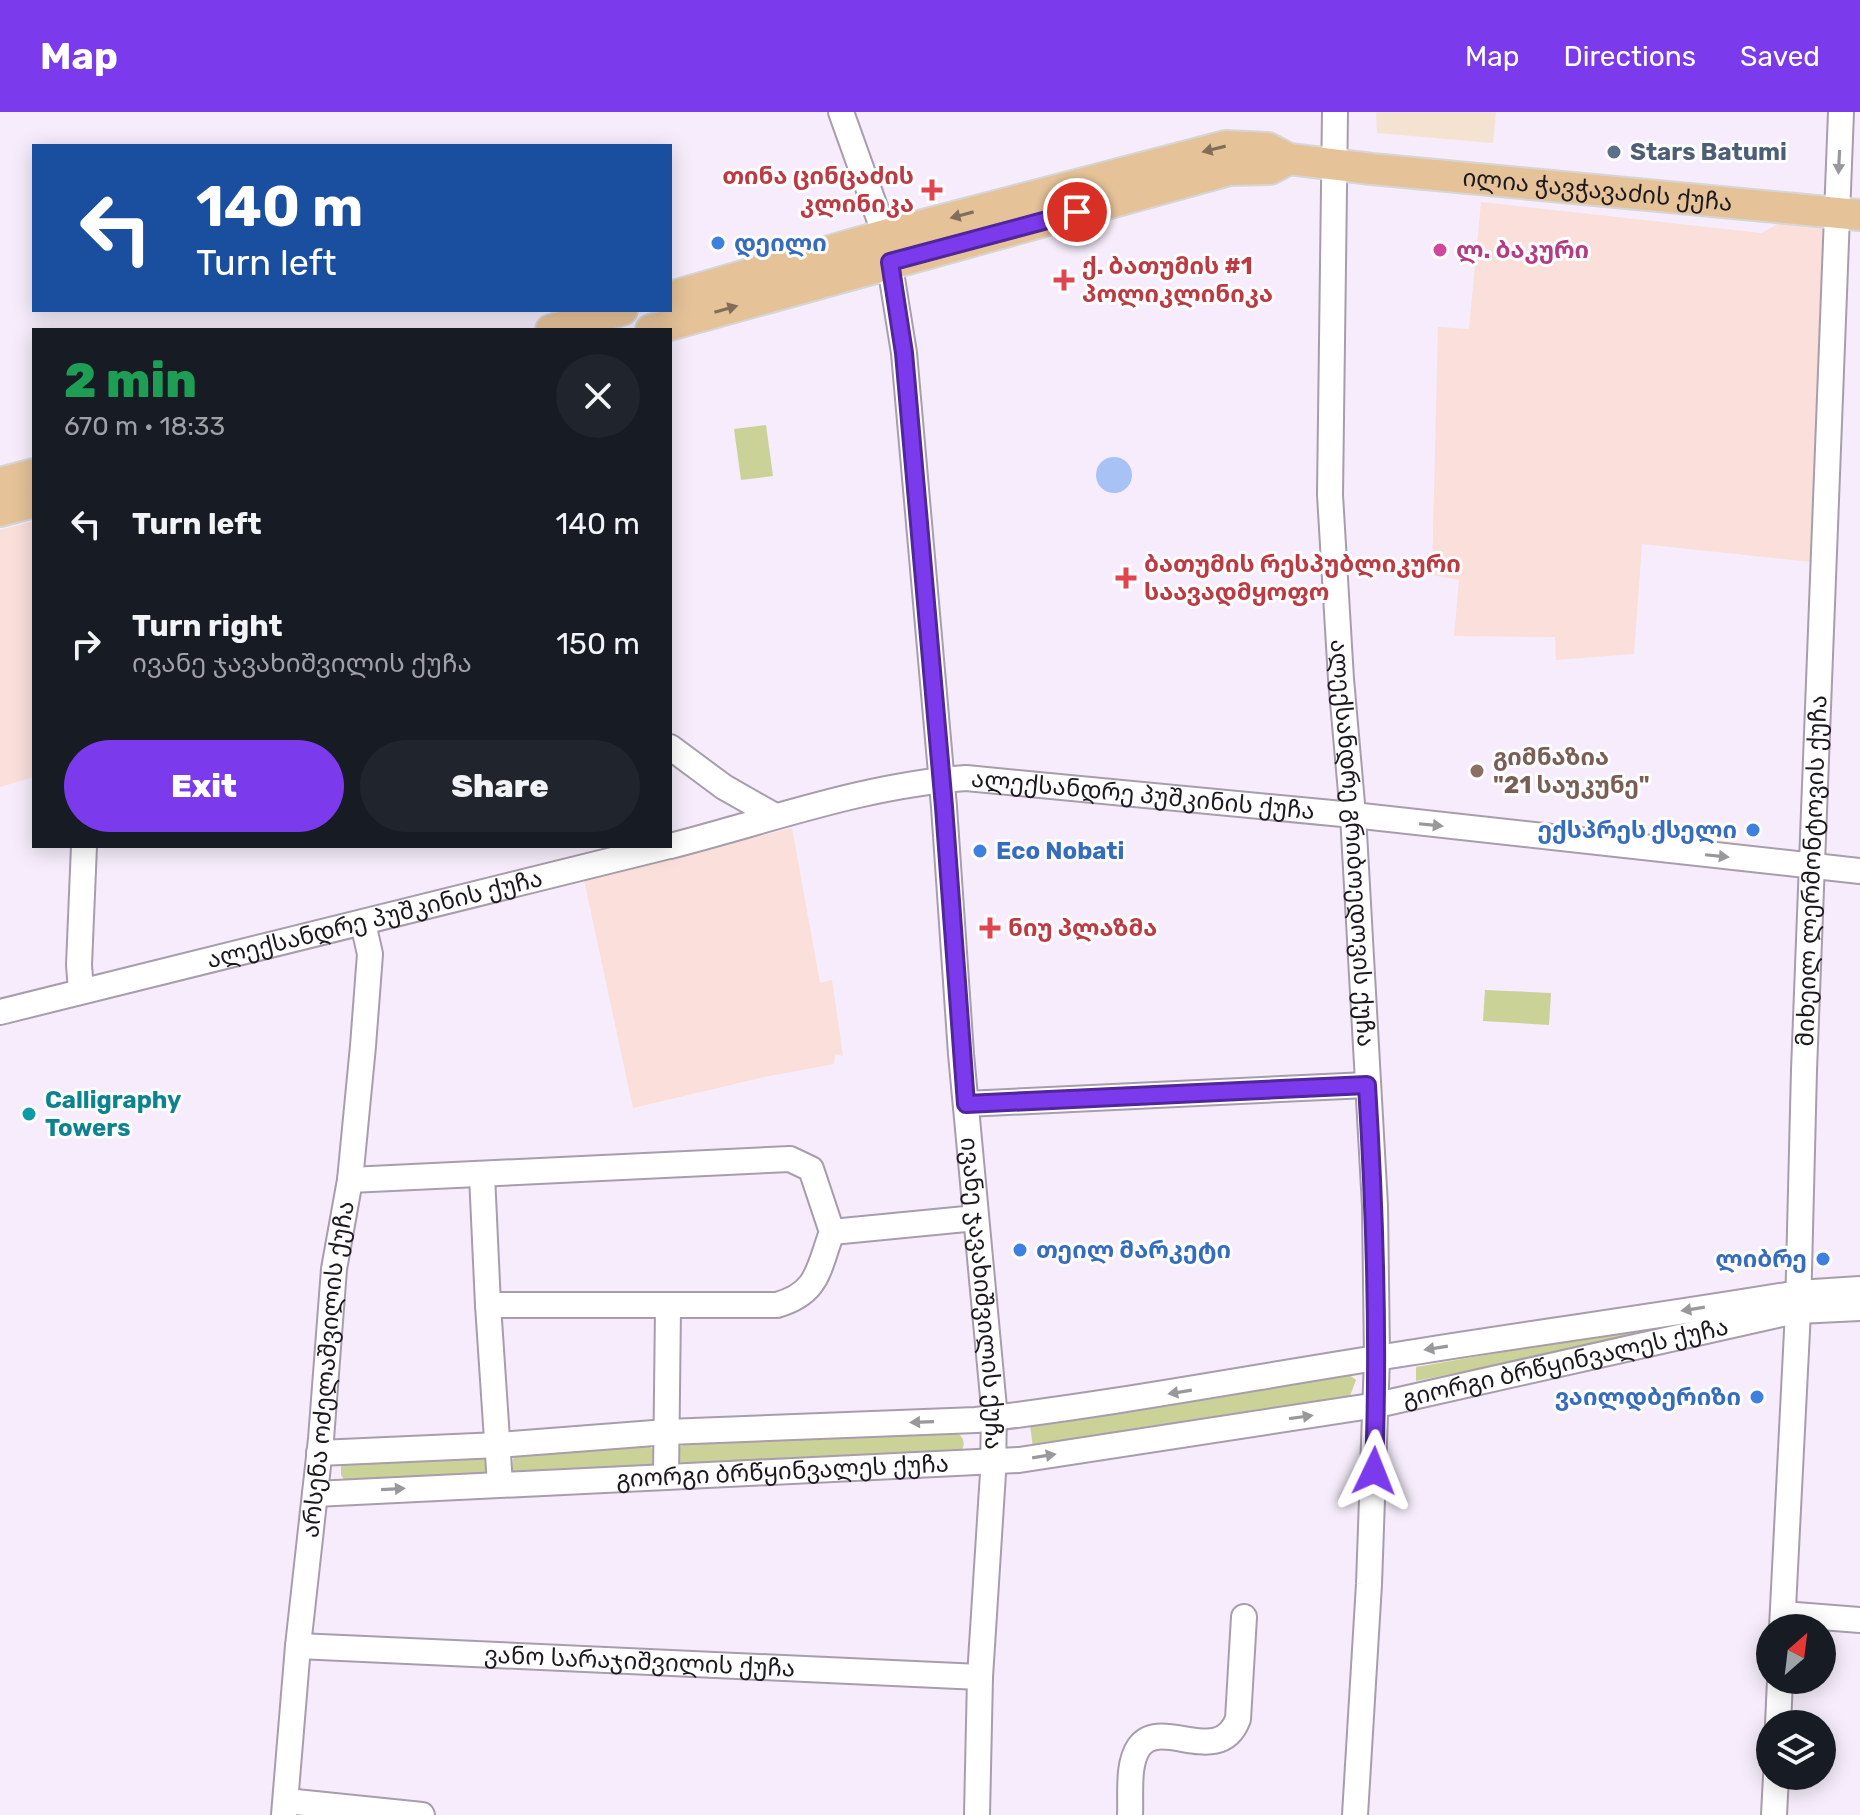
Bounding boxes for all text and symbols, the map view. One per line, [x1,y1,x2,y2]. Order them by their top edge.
text: Map [40,33,118,79]
text: Map [1465,40,1519,73]
text: Directions [1563,40,1696,73]
text: Saved [1740,40,1820,73]
place label: Stars Batumi [1630,138,1787,166]
one-way arrow [1201,143,1226,156]
marker: Stars Batumi [1605,143,1623,161]
one-way arrow [1832,150,1845,175]
place label: თინა ცინცაძის კლინიკა [722,162,914,218]
street label: ილია ჭავჭავაძის ქუჩა [1461,164,1734,217]
text: 140 m [196,174,363,240]
icon: left [64,176,168,280]
pin [1043,178,1111,246]
marker: თინა ცინცაძის კლინიკა [921,179,943,201]
icon: arrive [1055,190,1099,234]
one-way arrow [950,209,975,221]
place label: დეილი [734,229,827,258]
marker: დეილი [709,234,727,252]
place label: ლ. ბაკური [1456,236,1589,264]
text: Turn left [196,241,337,284]
marker: ლ. ბაკური [1431,241,1449,259]
place label: ქ. ბათუმის #1 პოლიკლინიკა [1082,252,1273,308]
marker: ქ. ბათუმის #1 პოლიკლინიკა [1053,269,1075,291]
one-way arrow [714,302,738,315]
text: 2 min [64,352,197,409]
button: close [556,354,640,438]
text: 670 m · 18:33 [64,411,225,442]
icon: left [64,502,108,546]
text: Turn left [132,506,262,542]
text: 140 m [555,506,640,542]
place label: ბათუმის რესპუბლიკური საავადმყოფო [1144,550,1461,607]
marker: ბათუმის რესპუბლიკური საავადმყოფო [1115,567,1137,589]
text: Turn right [132,608,283,644]
icon: right [64,622,108,666]
text: 150 m [556,626,640,662]
street label: ალექსანდრე გრიბოედოვის ქუჩა [1325,639,1380,1048]
text: ივანე ჯავახიშვილის ქუჩა [132,648,472,679]
street label: მიხეილ ლერმონტოვის ქუჩა [1791,694,1832,1047]
button: Exit [64,740,344,832]
button: Share [360,740,640,832]
place label: გიმნაზია "21 საუკუნე" [1493,743,1650,799]
marker: გიმნაზია "21 საუკუნე" [1468,762,1486,780]
street label: ალექსანდრე პუშკინის ქუჩა [970,765,1316,825]
place label: ექსპრეს ქსელი [1537,816,1737,844]
one-way arrow [1419,818,1444,831]
marker: ექსპრეს ქსელი [1744,821,1762,839]
place label: Eco Nobati [996,837,1124,865]
marker: Eco Nobati [971,842,989,860]
one-way arrow [1705,850,1730,863]
street label: ალექსანდრე პუშკინის ქუჩა [204,864,545,974]
place label: ნიუ პლაზმა [1008,914,1157,942]
marker: ნიუ პლაზმა [979,917,1001,939]
place label: Calligraphy Towers [45,1086,181,1142]
marker: Calligraphy Towers [20,1105,38,1123]
street label: ივანე ჯავახიშვილის ქუჩა [955,1136,1008,1450]
street label: არსენა ოძელაშვილის ქუჩა [296,1199,360,1539]
place label: თეილ მარკეტი [1036,1236,1231,1264]
marker: თეილ მარკეტი [1011,1241,1029,1259]
place label: ლიბრე [1715,1245,1807,1273]
marker: ლიბრე [1814,1250,1832,1268]
one-way arrow [1680,1303,1705,1316]
street label: გიორგი ბრწყინვალეს ქუჩა [1400,1312,1731,1413]
one-way arrow [1423,1342,1448,1355]
place label: ვაილდბერიზი [1555,1383,1741,1412]
one-way arrow [1167,1386,1192,1399]
marker: ვაილდბერიზი [1748,1388,1766,1406]
one-way arrow [1289,1410,1314,1423]
one-way arrow [909,1415,934,1428]
position arrow [1332,1429,1416,1513]
street label: გიორგი ბრწყინვალეს ქუჩა [615,1449,949,1493]
one-way arrow [1032,1449,1057,1461]
one-way arrow [381,1483,406,1496]
north arrow [1756,1614,1836,1694]
map controls [1756,1614,1836,1790]
street label: ვანო სარაჯიშვილის ქუჩა [484,1640,796,1683]
button: layers [1756,1710,1836,1790]

